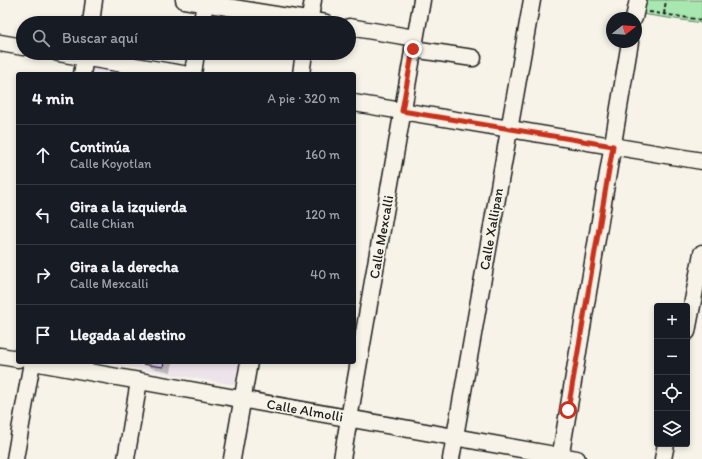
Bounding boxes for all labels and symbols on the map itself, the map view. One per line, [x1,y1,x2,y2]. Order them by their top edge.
north arrow [606,12,642,48]
route end [404,40,422,58]
street label: Calle Xallipan [476,187,507,271]
street label: Calle Mexcalli [366,194,397,280]
street label: Calle Almolli [265,395,344,426]
route start [559,401,577,419]

